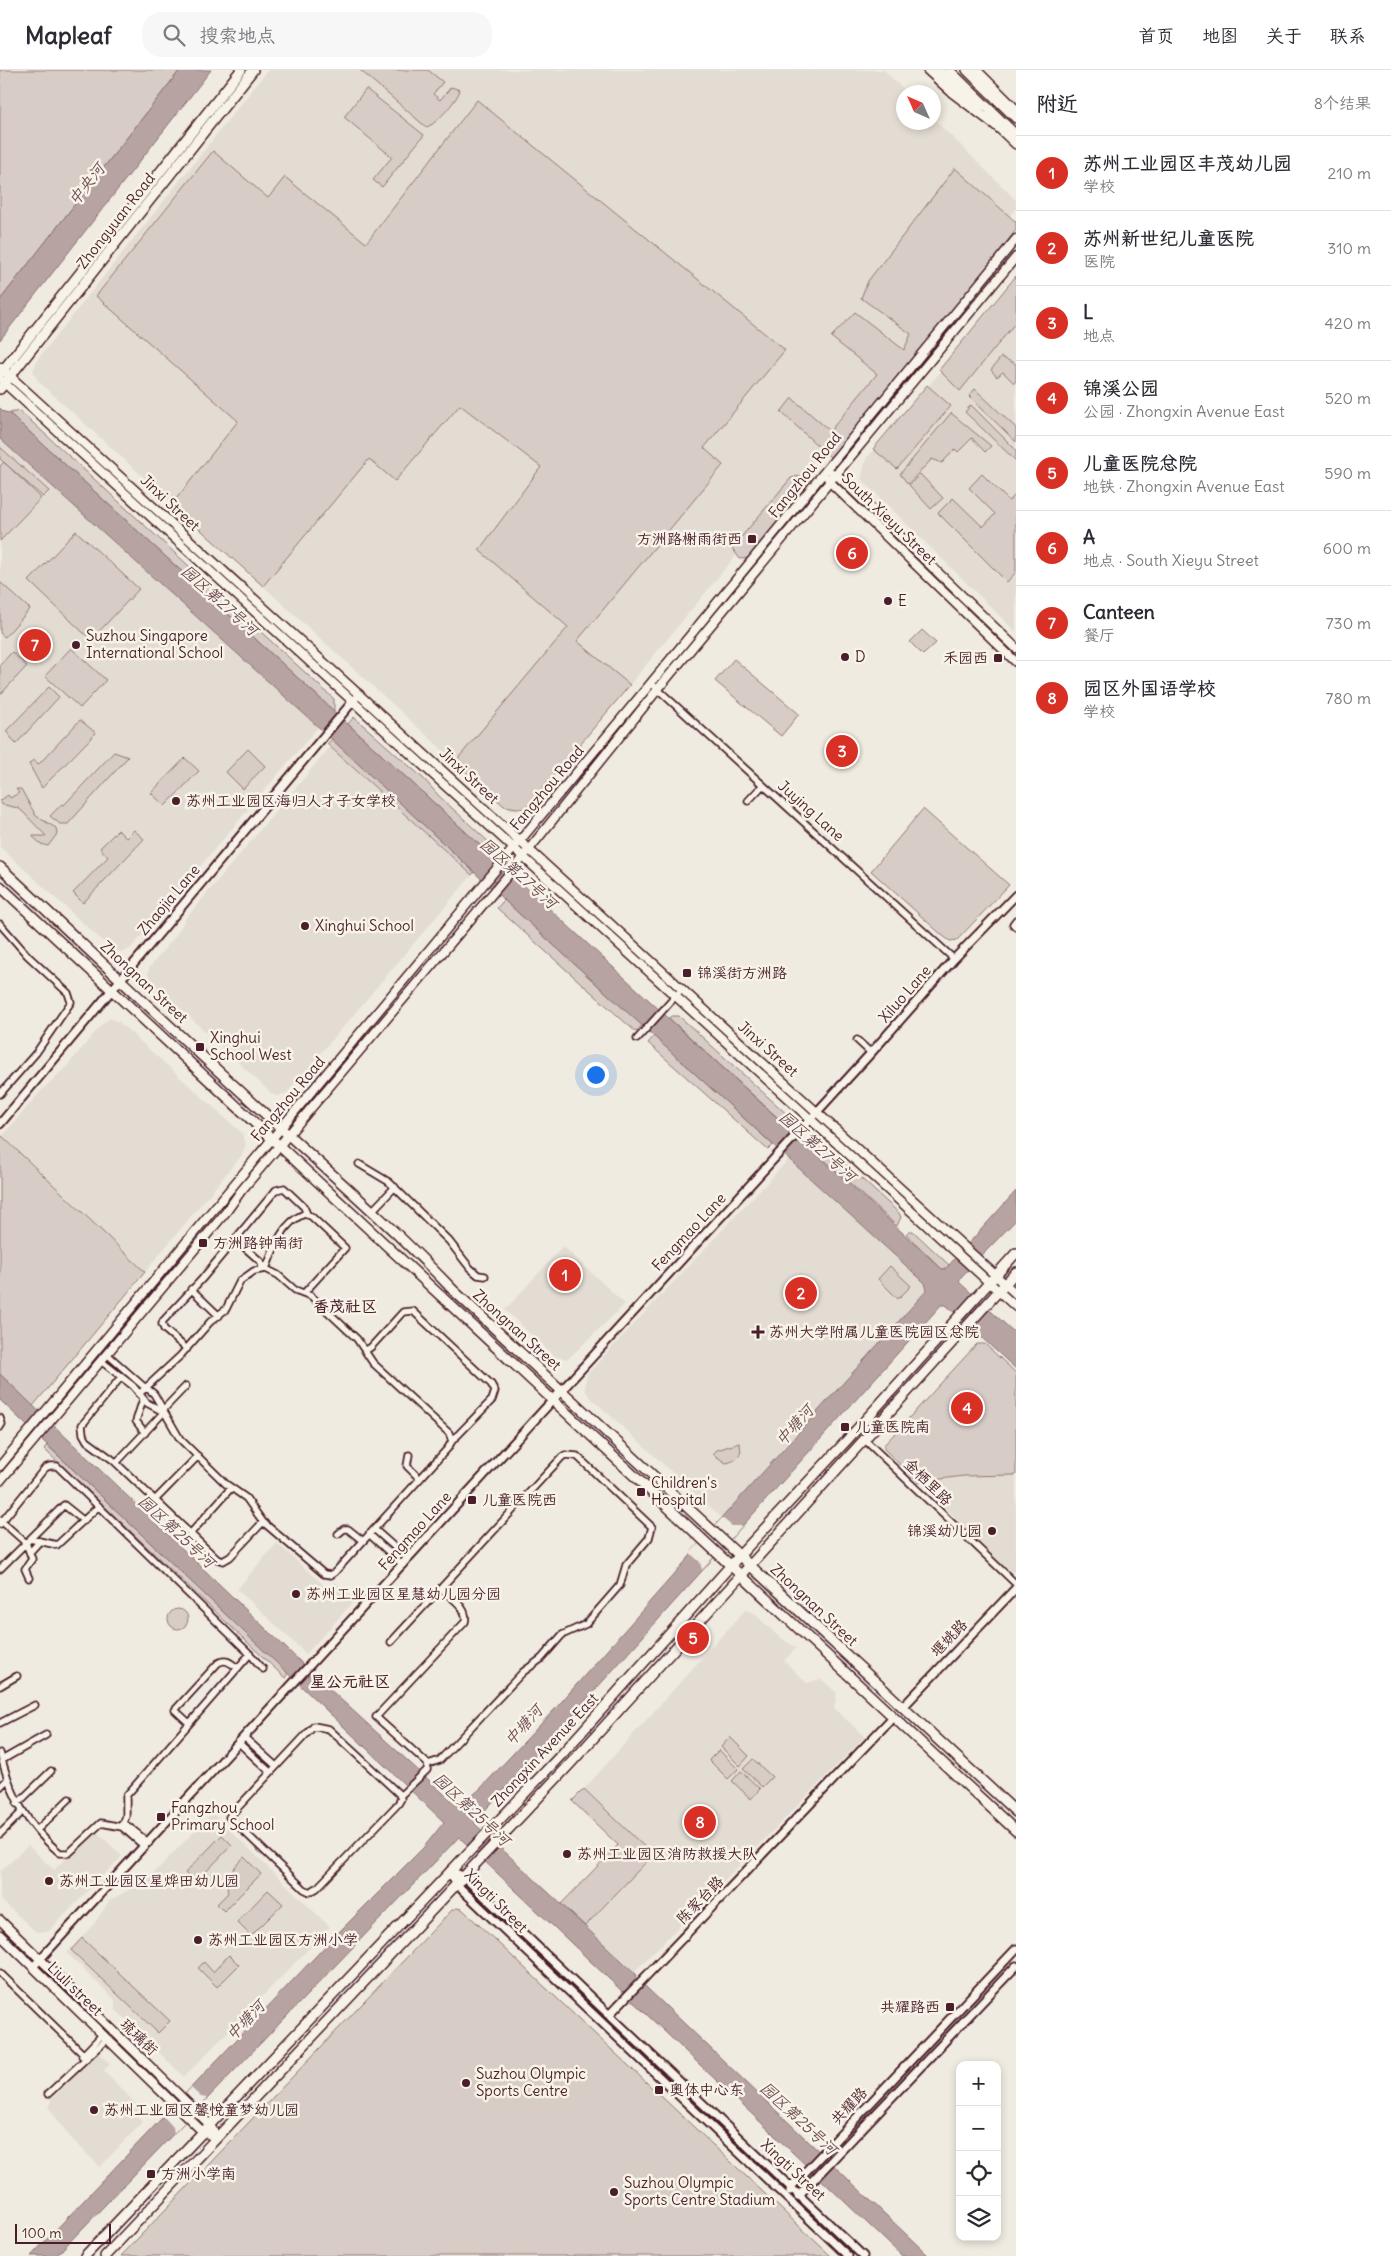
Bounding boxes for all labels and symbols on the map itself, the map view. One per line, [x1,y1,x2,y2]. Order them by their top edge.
north arrow [896,85,941,130]
water label: 中央河 [63,157,110,209]
street label: Zhongyuan Road [72,169,159,272]
street label: Fangzhou Road [764,428,845,522]
street label: South Xieyu Street [838,469,941,569]
street label: Jinxi Street [137,470,204,535]
place label: 方洲路榭雨街西 [637,529,742,548]
marker: 方洲路榭雨街西 [746,533,758,545]
pin: 6 [836,534,868,572]
water label: 园区第27号河 [177,560,265,642]
place label: E [898,591,907,610]
marker: E [882,595,894,607]
pin: 7 [19,626,51,664]
place label: Suzhou Singapore International School [86,626,223,662]
marker: Suzhou Singapore International School [70,639,82,651]
place label: D [855,647,866,666]
place label: 禾园西 [943,648,988,667]
marker: D [839,651,851,663]
marker: 禾园西 [992,652,1004,664]
pin: 3 [826,732,858,770]
street label: Fangzhou Road [506,741,588,834]
street label: Jinxi Street [436,743,503,808]
street label: Juying Lane [774,776,848,845]
place label: 苏州工业园区海归人才子女学校 [186,791,396,810]
marker: 苏州工业园区海归人才子女学校 [170,795,182,807]
water label: 园区第27号河 [476,833,564,915]
street label: Zhaojia Lane [134,861,204,939]
place label: Xinghui School [315,916,414,935]
marker: Xinghui School [299,920,311,932]
street label: Zhongnan Street [97,936,192,1027]
street label: Xiluo Lane [874,961,935,1026]
place label: 锦溪街方洲路 [697,963,787,982]
marker: 锦溪街方洲路 [681,967,693,979]
street label: Jinxi Street [734,1017,802,1081]
place label: Xinghui School West [210,1028,291,1064]
marker: Xinghui School West [194,1041,206,1053]
street label: Fangzhou Road [247,1052,329,1145]
your location [583,1062,609,1088]
water label: 园区第27号河 [775,1106,863,1188]
street label: Fengmao Lane [648,1189,730,1275]
place label: 方洲路钟南街 [213,1233,303,1252]
marker: 方洲路钟南街 [197,1237,209,1249]
pin: 1 [549,1256,581,1294]
pin: 2 [785,1274,817,1312]
street label: Zhongnan Street [469,1285,565,1374]
district label: 香茂社区 [313,1296,377,1316]
place label: 苏州大学附属儿童医院园区总院 [769,1322,979,1341]
marker: 苏州大学附属儿童医院园区总院 [751,1325,765,1339]
pin: 4 [951,1389,983,1427]
water label: 中塘河 [771,1398,819,1450]
place label: 儿童医院南 [855,1417,930,1436]
marker: 儿童医院南 [839,1421,851,1433]
street label: 金栖里路 [900,1454,957,1509]
place label: Children's Hospital [651,1473,717,1509]
marker: Children's Hospital [635,1486,647,1498]
street label: Fengmao Lane [374,1487,455,1574]
water label: 园区第25号河 [134,1490,222,1574]
place label: 儿童医院西 [482,1490,557,1509]
marker: 儿童医院西 [466,1494,478,1506]
place label: 锦溪幼儿园 [907,1521,982,1540]
marker: 锦溪幼儿园 [986,1525,998,1537]
street label: Zhongnan Street [767,1559,862,1650]
place label: 苏州工业园区星慧幼儿园分园 [306,1584,501,1603]
marker: 苏州工业园区星慧幼儿园分园 [290,1588,302,1600]
street label: 堰姚路 [926,1615,971,1660]
pin: 5 [677,1619,709,1657]
district label: 星公元社区 [310,1671,390,1691]
street label: Zhongxin Avenue East [487,1689,602,1810]
water label: 中塘河 [500,1698,548,1750]
water label: 园区第25号河 [429,1768,517,1852]
place label: Fangzhou Primary School [171,1798,274,1834]
pin: 8 [684,1803,716,1841]
marker: Fangzhou Primary School [155,1811,167,1823]
place label: 苏州工业园区消防救援大队 [577,1844,757,1863]
marker: 苏州工业园区消防救援大队 [561,1848,573,1860]
street label: Xingti Street [461,1865,532,1936]
place label: 苏州工业园区星烨田幼儿园 [59,1871,239,1890]
street label: 陈家台路 [672,1871,727,1928]
marker: 苏州工业园区星烨田幼儿园 [43,1875,55,1887]
place label: 苏州工业园区方洲小学 [208,1930,358,1949]
marker: 苏州工业园区方洲小学 [192,1934,204,1946]
street label: Liuli street [44,1958,107,2020]
water label: 中塘河 [221,1994,271,2044]
place label: 共耀路西 [880,1997,940,2016]
marker: 共耀路西 [944,2001,956,2013]
street label: 琉璃街 [117,2014,162,2059]
place label: Suzhou Olympic Sports Centre [476,2064,586,2100]
marker: Suzhou Olympic Sports Centre [460,2077,472,2089]
water label: 园区第25号河 [756,2077,844,2161]
place label: 奥体中心东 [669,2080,744,2099]
street label: 共耀路 [826,2083,871,2129]
marker: 奥体中心东 [653,2084,665,2096]
place label: 苏州工业园区馨悦童梦幼儿园 [104,2100,299,2119]
marker: 苏州工业园区馨悦童梦幼儿园 [88,2104,100,2116]
street label: Xingti Street [757,2135,830,2204]
place label: 方洲小学南 [161,2164,236,2183]
marker: 方洲小学南 [145,2168,157,2180]
place label: Suzhou Olympic Sports Centre Stadium [624,2173,775,2209]
marker: Suzhou Olympic Sports Centre Stadium [608,2186,620,2198]
scale bar [15,2221,111,2244]

